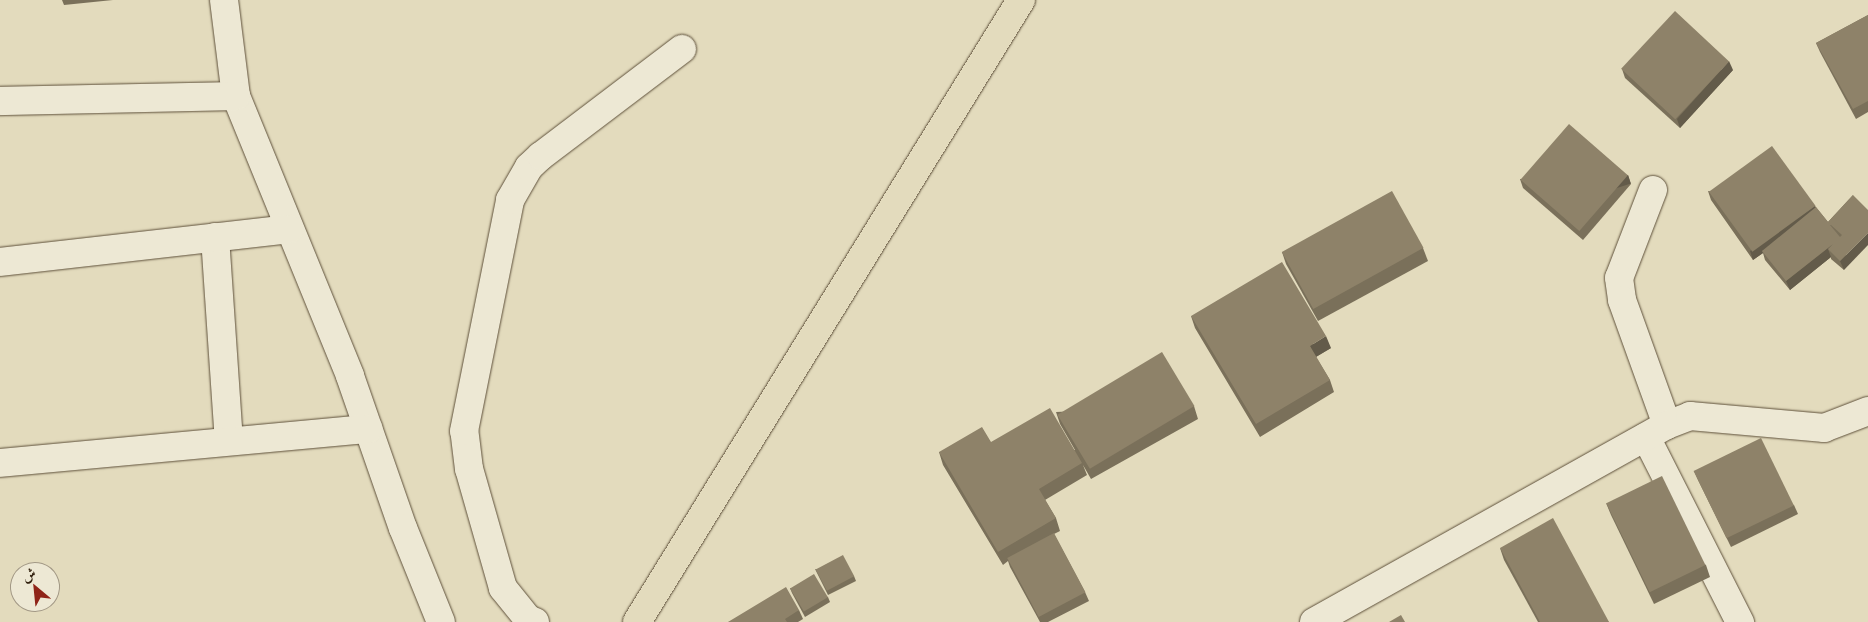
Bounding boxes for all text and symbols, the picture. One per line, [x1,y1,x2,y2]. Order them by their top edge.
north arrow [10,562,60,612]
text: ش [18,563,39,586]

